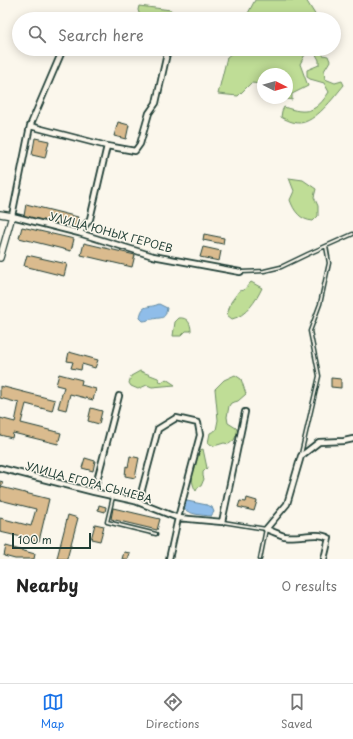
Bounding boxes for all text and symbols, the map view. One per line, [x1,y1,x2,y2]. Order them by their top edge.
search box [12,12,341,56]
icon: search [26,23,48,45]
text: Search here [58,23,144,46]
north arrow [257,68,293,104]
street label: УЛИЦА ЮНЫХ ГЕРОЕВ [47,207,175,257]
street label: УЛИЦА ЕГОРА СЫЧЕВА [24,457,154,507]
scale bar [12,531,91,550]
text: 100 m [18,531,52,548]
text: Nearby [16,572,78,598]
text: 0 results [282,576,337,595]
tab: Map [41,691,64,732]
tab: Directions [146,691,199,732]
tab: Saved [281,691,312,732]

